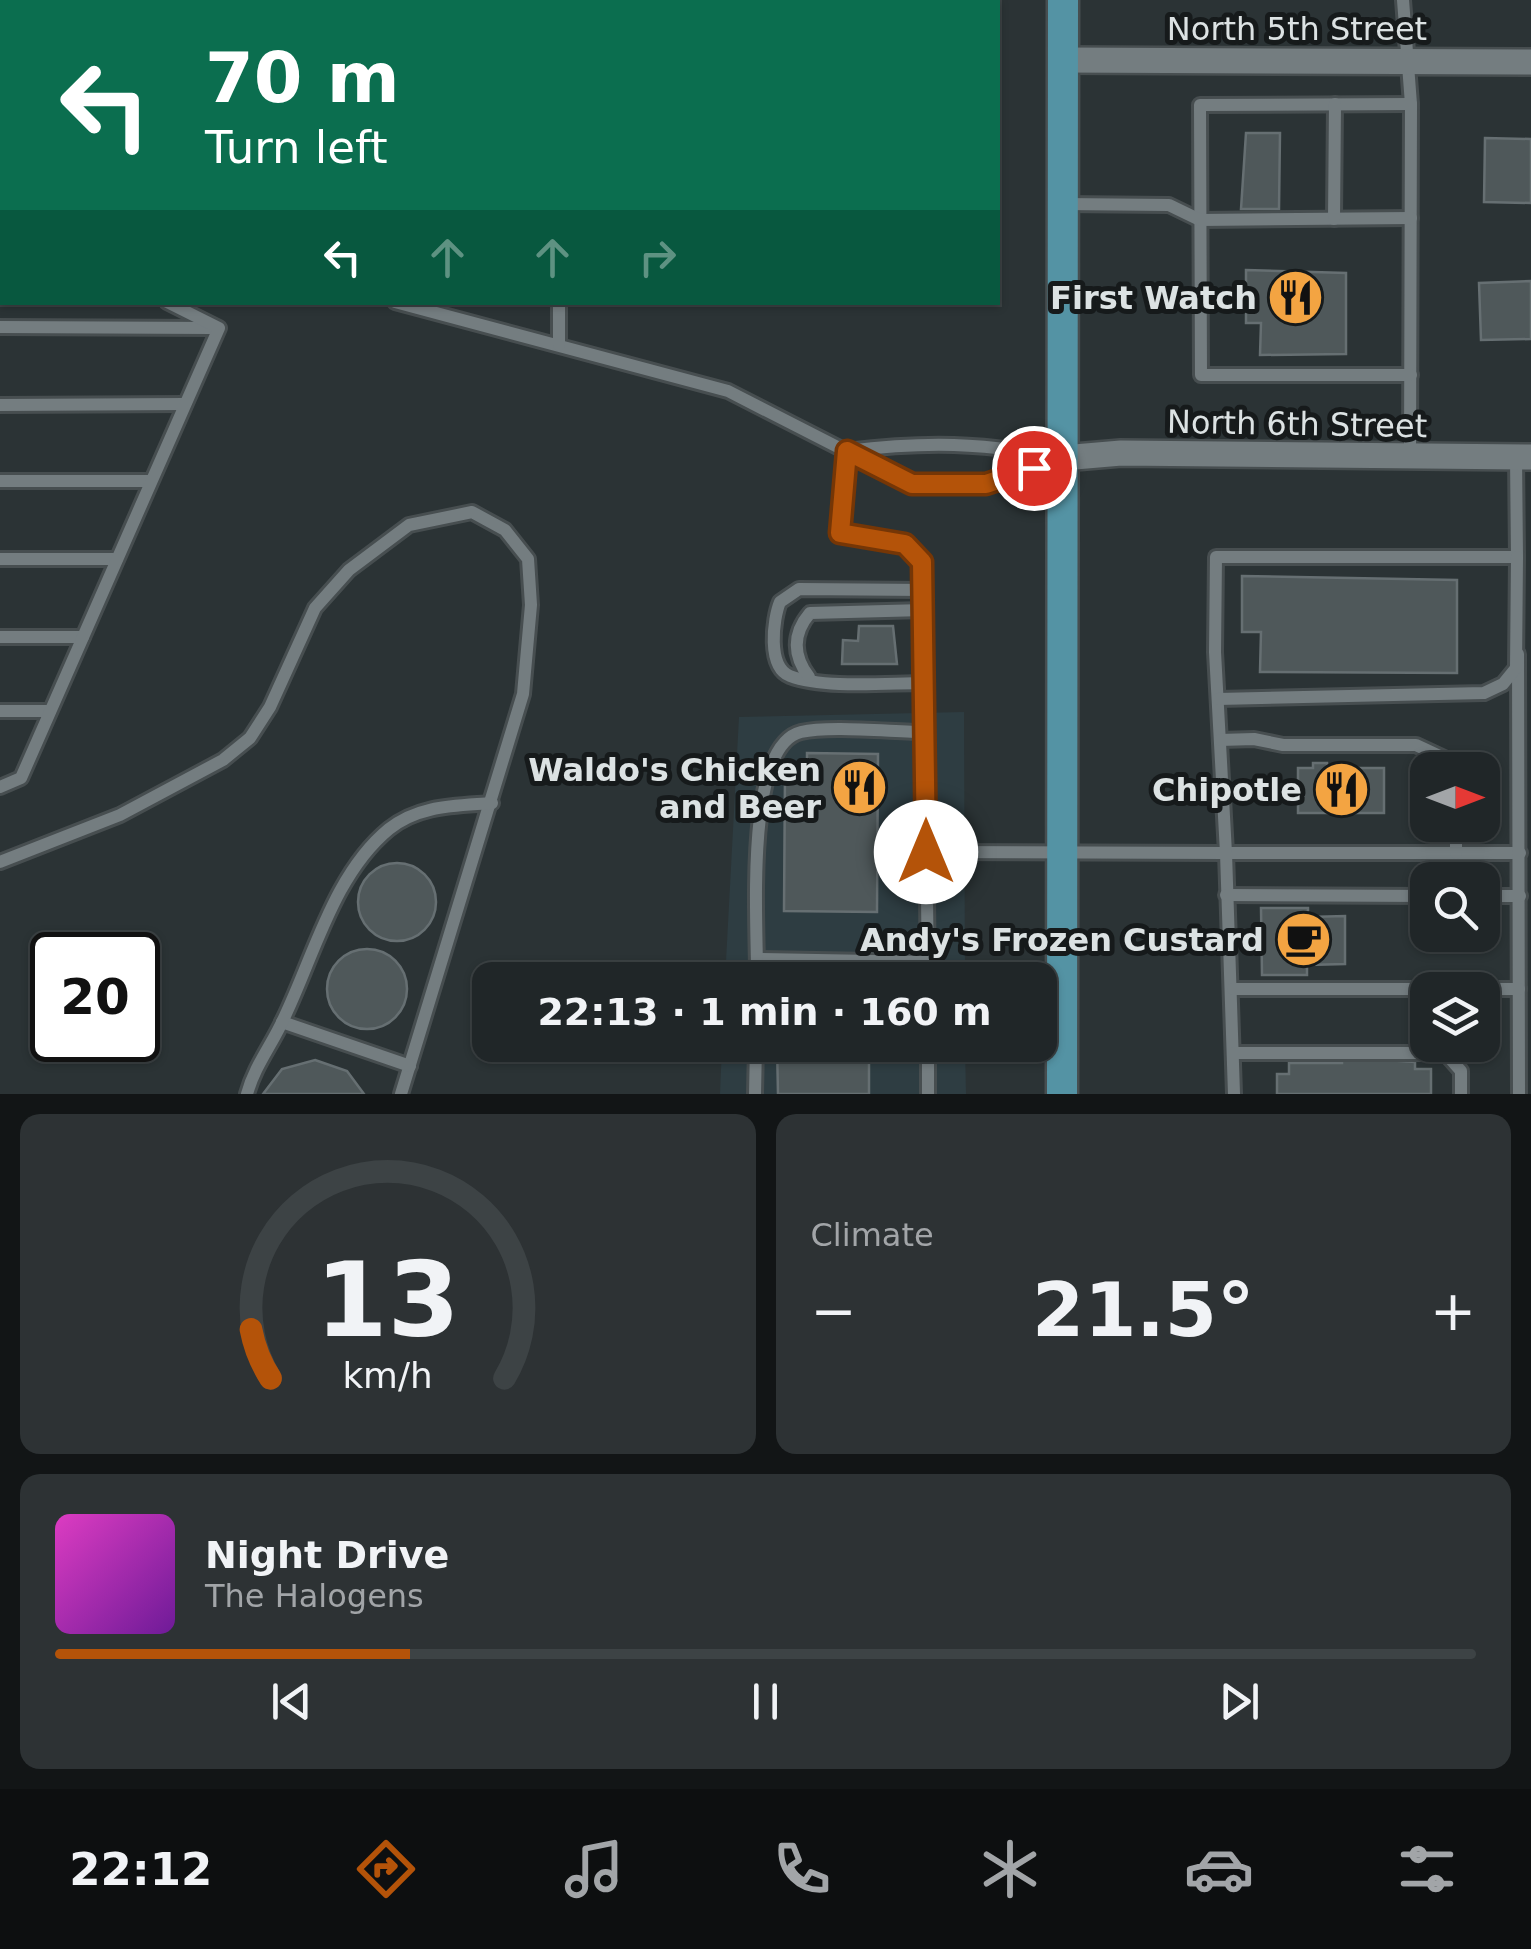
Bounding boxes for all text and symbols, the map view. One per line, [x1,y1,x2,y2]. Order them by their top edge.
street label: North 5th Street [1167,10,1427,48]
text: 70 m [205,37,400,119]
icon: left [40,40,170,170]
text: Turn left [205,121,388,174]
icon: left [315,230,370,285]
icon: ahead [420,230,475,285]
icon: ahead [525,230,580,285]
icon: right [630,230,685,285]
restaurant icon: First Watch [1266,268,1326,328]
place label: First Watch [1050,279,1257,317]
street label: North 6th Street [1167,403,1427,445]
pin [992,426,1077,511]
icon: arrive [1007,441,1062,496]
place label: Waldo's Chicken and Beer [528,751,821,826]
north arrow [1410,752,1500,842]
map controls [1410,752,1500,1062]
restaurant icon: Waldo's Chicken and Beer [830,758,890,818]
restaurant icon: Chipotle [1311,760,1371,820]
place label: Chipotle [1152,771,1302,809]
position arrow [874,800,978,904]
button: search [1410,862,1500,952]
cafe icon: Andy's Frozen Custard [1273,910,1333,970]
place label: Andy's Frozen Custard [860,921,1264,959]
speed limit sign: 20 [30,932,160,1062]
button: layers [1410,972,1500,1062]
text: 22:13 · 1 min · 160 m [537,990,992,1034]
text: Climate [811,1216,934,1254]
text: 13 [315,1239,460,1361]
text: 21.5° [1032,1266,1255,1354]
text: − [811,1279,857,1343]
text: + [1430,1279,1476,1343]
text: km/h [343,1355,433,1396]
text: Night Drive [205,1533,449,1577]
text: The Halogens [205,1577,424,1615]
icon: previous [264,1674,319,1729]
icon: pause [738,1674,793,1729]
icon: next [1212,1674,1267,1729]
icon: directions [351,1834,421,1904]
icon: music [559,1834,629,1904]
icon: phone [767,1834,837,1904]
icon: climate [975,1834,1045,1904]
icon: car [1184,1834,1254,1904]
icon: filters [1392,1834,1462,1904]
text: 22:12 [69,1843,212,1896]

